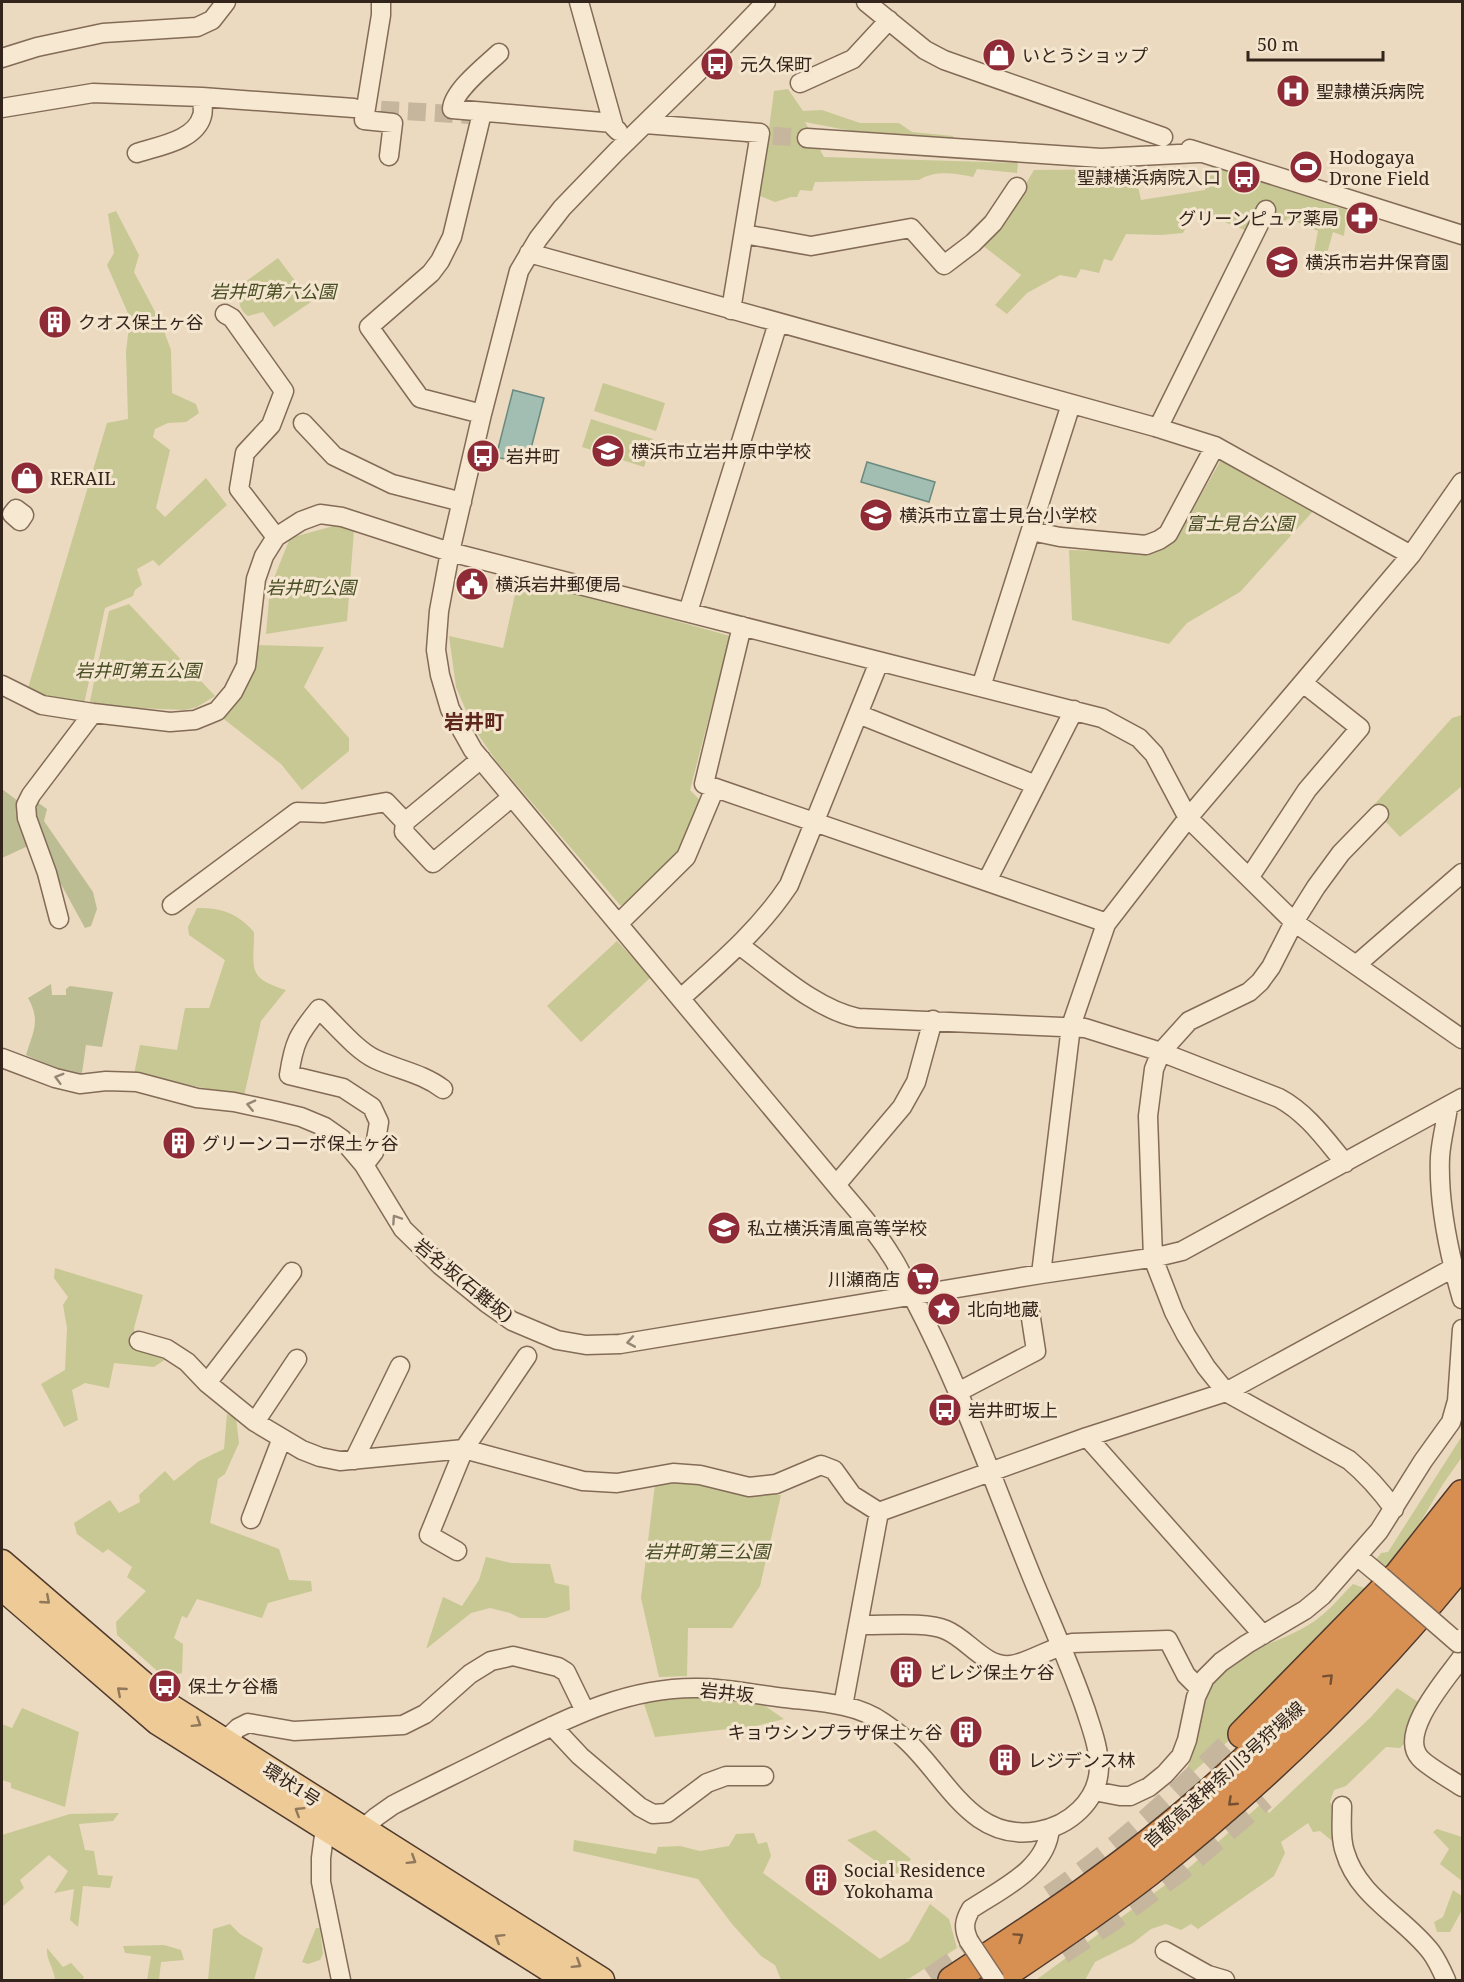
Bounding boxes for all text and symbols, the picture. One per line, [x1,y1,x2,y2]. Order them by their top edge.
scale bar [1248,24,1383,62]
text: 50 m [1257,32,1299,56]
shop icon: いとうショップ [981,37,1017,73]
place label: いとうショップ [1022,43,1148,67]
bus stop icon: 元久保町 [699,46,735,82]
place label: 元久保町 [740,52,812,76]
hospital icon: 聖隷横浜病院 [1275,73,1311,109]
place label: 聖隷横浜病院 [1316,79,1424,103]
place label: Hodogaya Drone Field [1329,145,1430,190]
sports icon: Hodogaya Drone Field [1288,149,1324,185]
bus stop icon: 聖隷横浜病院入口 [1226,159,1262,195]
place label: 聖隷横浜病院入口 [1077,165,1221,189]
pharmacy icon: グリーンピュア薬局 [1344,200,1380,236]
place label: グリーンピュア薬局 [1178,206,1339,230]
school or university icon: 横浜市岩井保育園 [1264,244,1300,280]
place label: 横浜市岩井保育園 [1305,250,1449,274]
park label: 岩井町第六公園 [210,279,339,303]
building icon: クオス保土ヶ谷 [37,304,73,340]
place label: クオス保土ヶ谷 [78,310,204,334]
school or university icon: 横浜市立岩井原中学校 [590,433,626,469]
bus stop icon: 岩井町 [465,438,501,474]
place label: 横浜市立岩井原中学校 [631,439,811,463]
place label: 岩井町 [506,444,560,468]
shop icon: RERAIL [9,460,45,496]
place label: RERAIL [50,466,115,490]
school or university icon: 横浜市立富士見台小学校 [858,497,894,533]
place label: 横浜市立富士見台小学校 [899,503,1097,527]
park label: 富士見台公園 [1186,511,1297,535]
public building icon: 横浜岩井郵便局 [454,566,490,602]
place label: 横浜岩井郵便局 [495,572,621,596]
park label: 岩井町公園 [266,575,359,599]
park label: 岩井町第五公園 [75,658,204,682]
district label: 岩井町 [444,708,504,735]
one-way arrow [54,1073,65,1085]
one-way arrow [246,1100,256,1113]
building icon: グリーンコーポ保土ヶ谷 [161,1125,197,1161]
place label: グリーンコーポ保土ヶ谷 [202,1131,399,1155]
school or university icon: 私立横浜清風高等学校 [706,1210,742,1246]
one-way arrow [392,1214,403,1225]
place label: 私立横浜清風高等学校 [747,1216,927,1240]
street label: 岩名坂(石難坂) [410,1233,518,1327]
supermarket icon: 川瀬商店 [905,1261,941,1297]
place label: 川瀬商店 [828,1267,900,1291]
place icon: 北向地蔵 [926,1291,962,1327]
place label: 北向地蔵 [967,1297,1039,1321]
one-way arrow [626,1336,636,1348]
bus stop icon: 岩井町坂上 [927,1392,963,1428]
place label: 岩井町坂上 [968,1398,1058,1422]
park label: 岩井町第三公園 [644,1539,773,1563]
one-way arrow [39,1593,50,1604]
building icon: ビレジ保土ケ谷 [888,1654,924,1690]
place label: ビレジ保土ケ谷 [929,1660,1055,1684]
bus stop icon: 保土ケ谷橋 [147,1668,183,1704]
place label: 保土ケ谷橋 [188,1674,278,1698]
one-way arrow [1323,1674,1333,1685]
street label: 岩井坂 [699,1677,755,1707]
one-way arrow [117,1687,128,1698]
street label: 首都高速神奈川3号狩場線 [1139,1695,1309,1853]
building icon: キョウシンプラザ保土ヶ谷 [948,1714,984,1750]
one-way arrow [190,1716,201,1727]
place label: キョウシンプラザ保土ヶ谷 [728,1720,943,1744]
building icon: レジデンス林 [987,1742,1023,1778]
place label: レジデンス林 [1028,1748,1136,1772]
street label: 環状1号 [259,1756,325,1812]
one-way arrow [1228,1795,1239,1806]
one-way arrow [295,1807,305,1819]
one-way arrow [405,1853,416,1864]
place label: Social Residence Yokohama [843,1858,985,1903]
building icon: Social Residence Yokohama [803,1862,839,1898]
one-way arrow [495,1933,505,1945]
one-way arrow [1012,1933,1023,1944]
one-way arrow [571,1957,581,1969]

